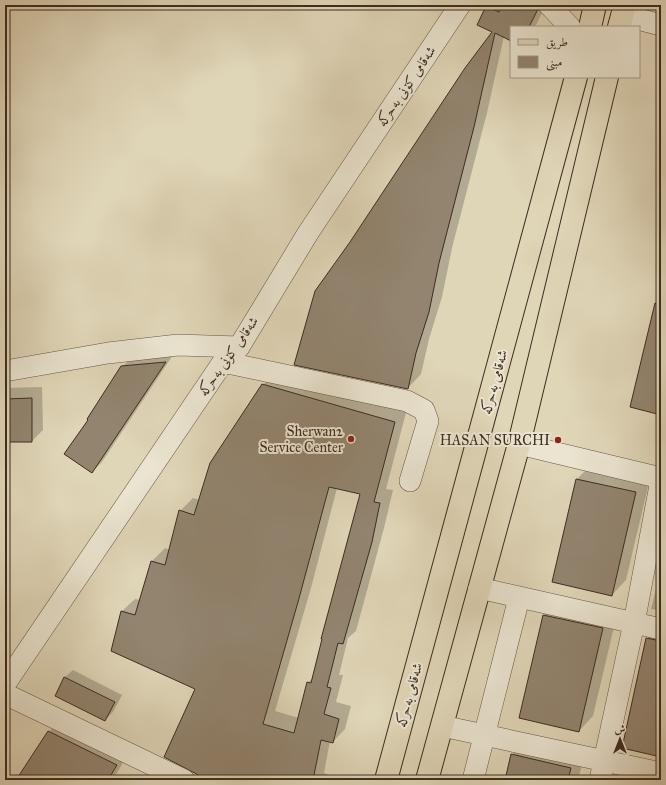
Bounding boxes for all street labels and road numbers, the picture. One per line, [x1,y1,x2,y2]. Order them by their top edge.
street label: شەقامی کۆنی بەحرکە [373,43,440,130]
street label: شەقامی کۆنی بەحرکە [195,313,262,399]
street label: شەقامی بەحرکە [478,348,511,416]
street label: شەقامی بەحرکە [393,661,426,729]

